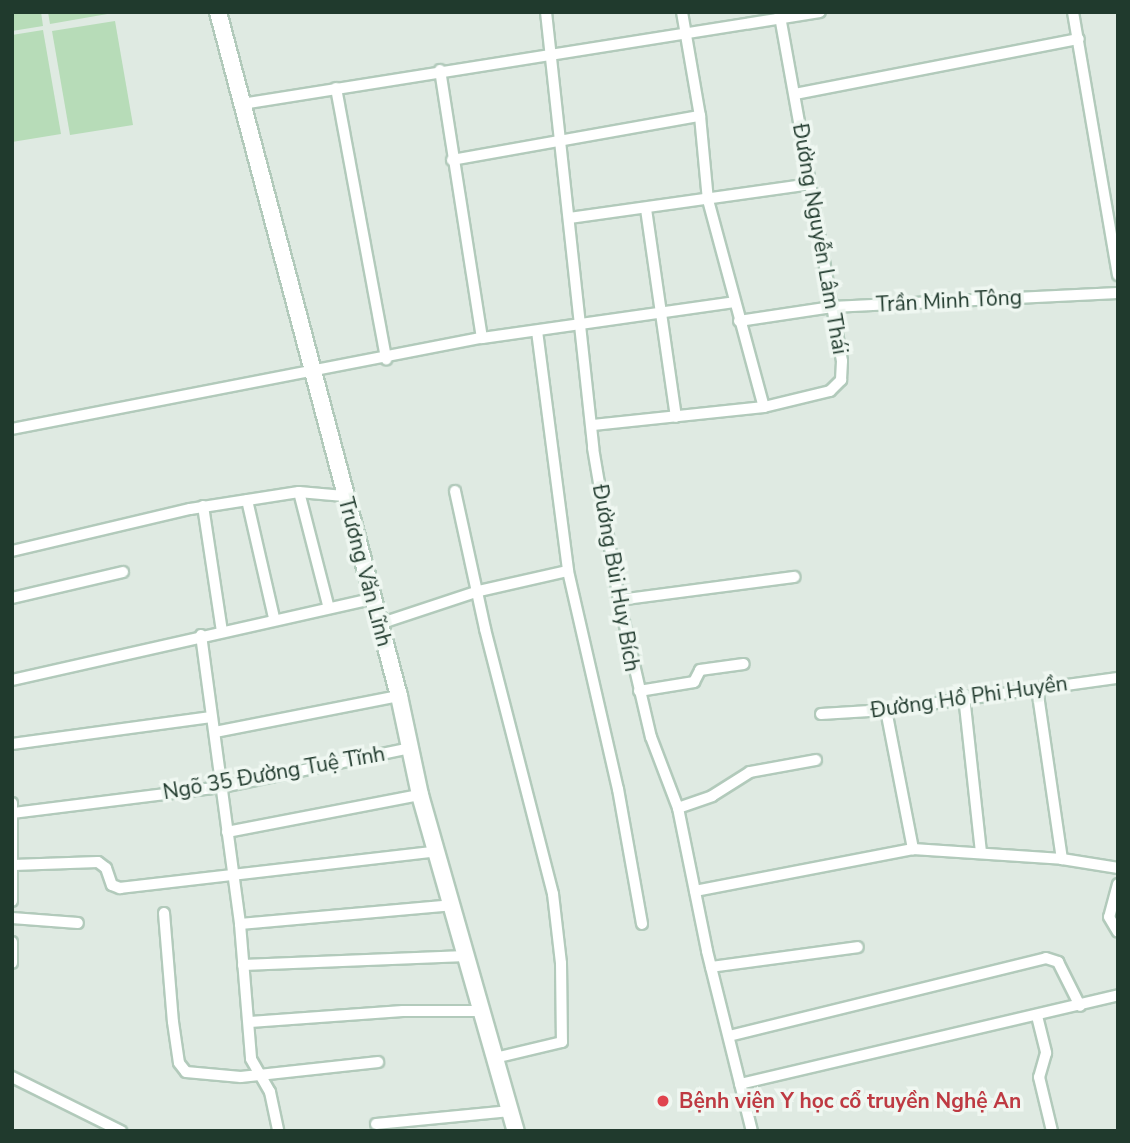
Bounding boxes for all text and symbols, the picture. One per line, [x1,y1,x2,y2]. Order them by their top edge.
street label: Đường Nguyễn Lâm Thái [787,122,853,356]
street label: Trần Minh Tông [875,285,1023,317]
street label: Đường Bùi Huy Bích [587,482,645,674]
street label: Trương Văn Lĩnh [333,495,397,649]
street label: Đường Hồ Phi Huyền [869,671,1069,723]
street label: Ngõ 35 Đường Tuệ Tĩnh [161,741,387,805]
place label: Bệnh viện Y học cổ truyền Nghệ An [679,1088,1021,1114]
marker: Bệnh viện Y học cổ truyền Nghệ An [653,1091,673,1111]

